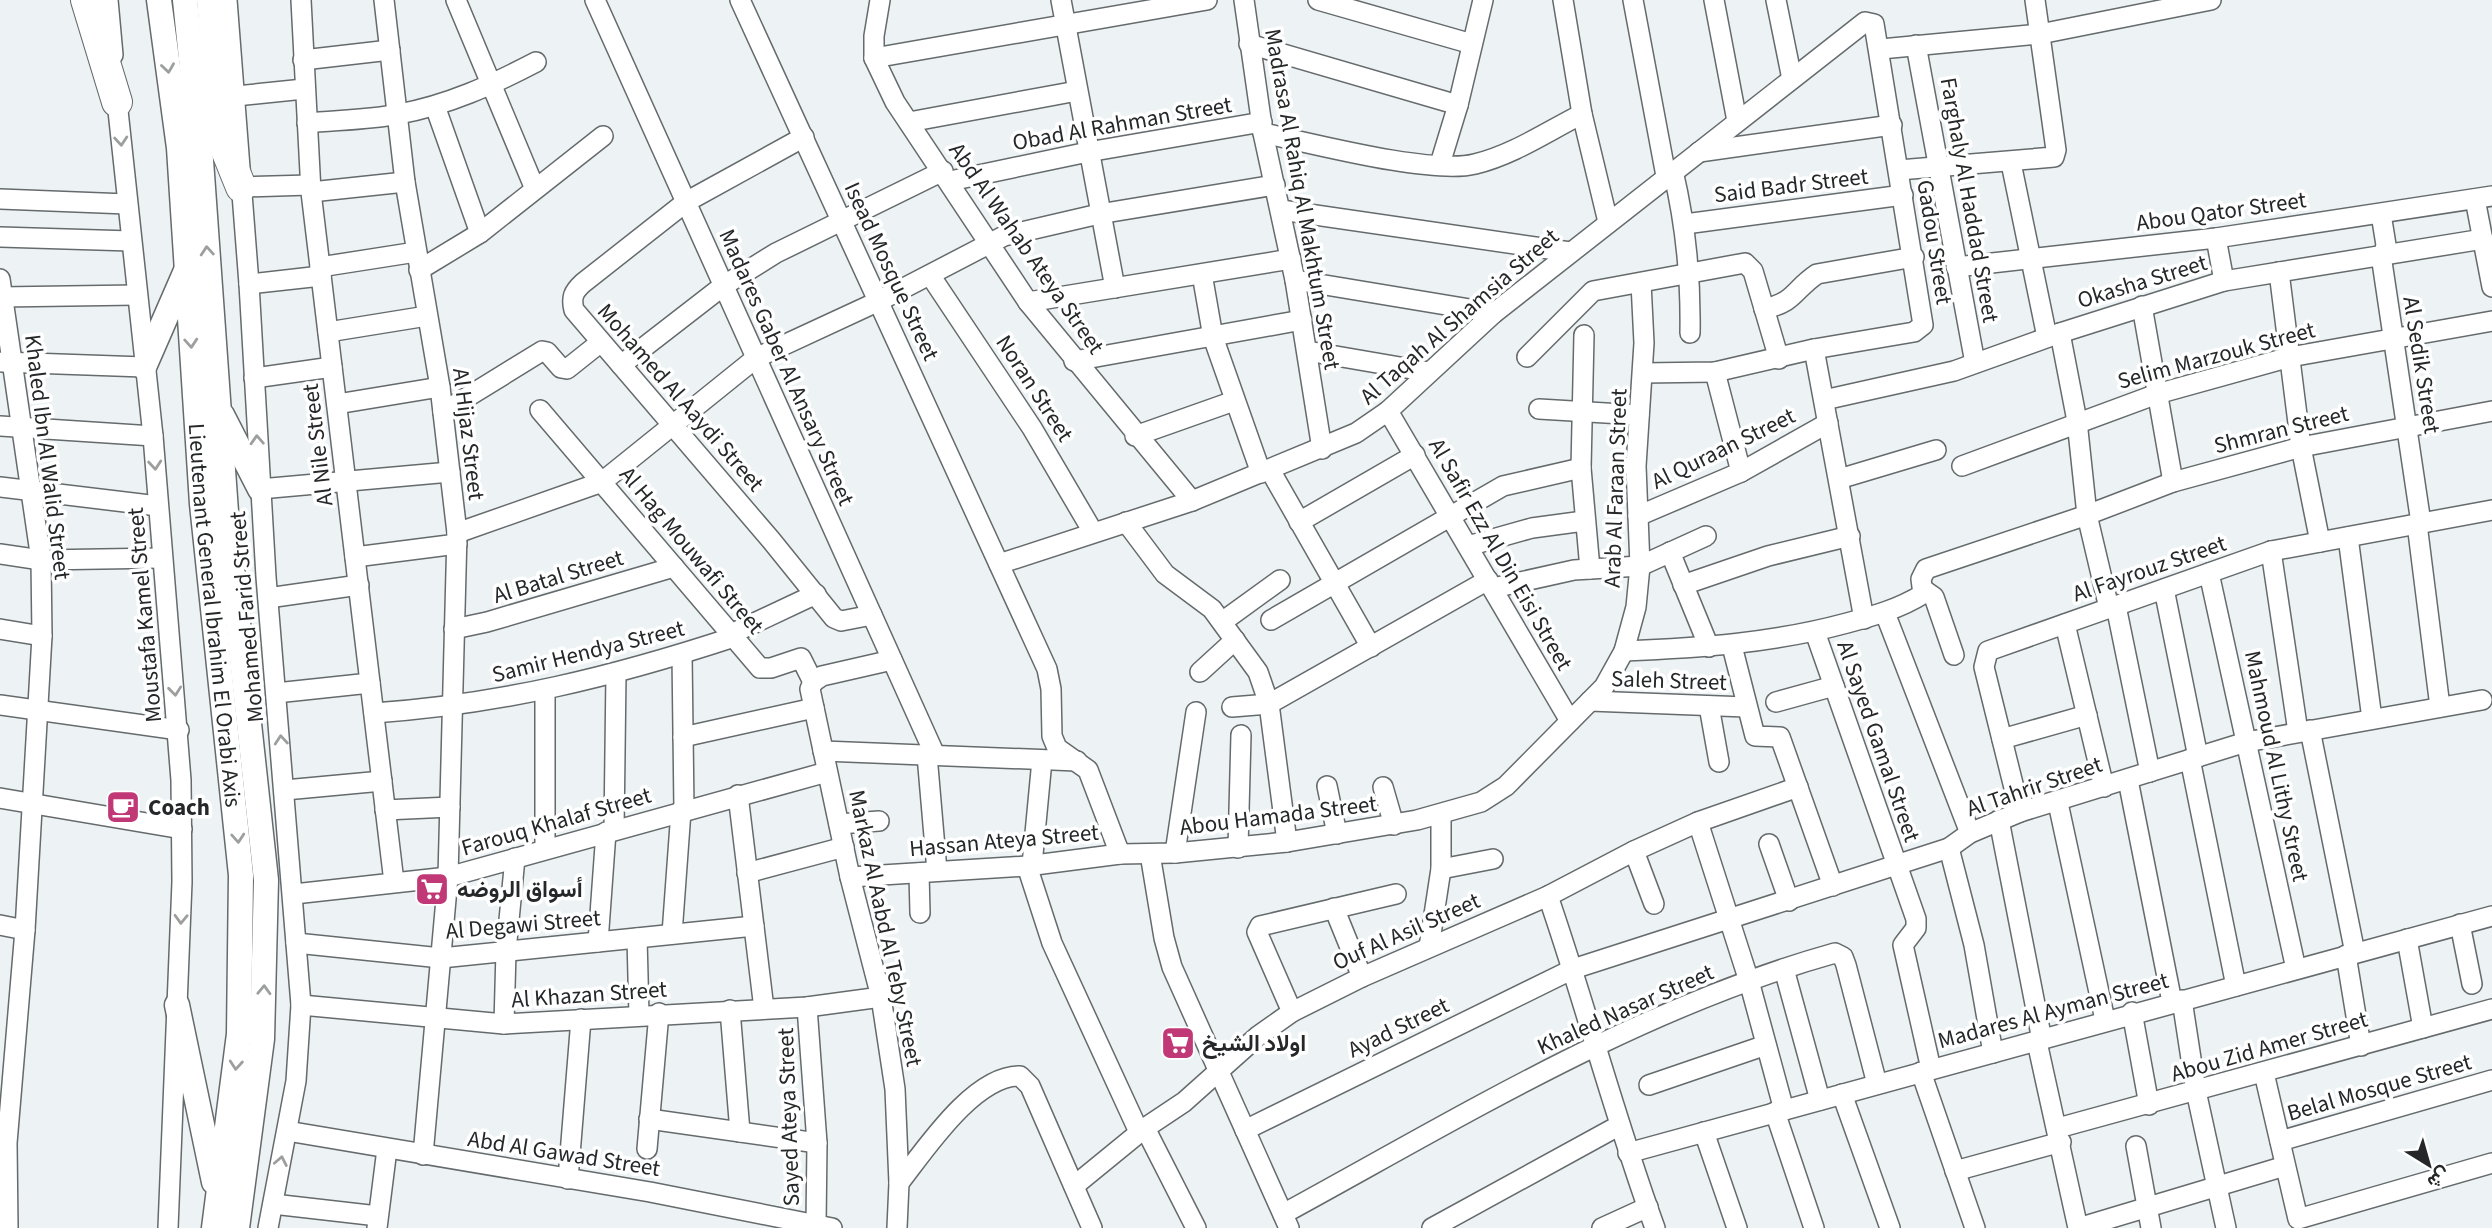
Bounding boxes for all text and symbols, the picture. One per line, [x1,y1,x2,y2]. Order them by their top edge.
street label: Madrasa Al Rahiq Al Makhtum Street [1256,26,1349,372]
one-way arrow [160,62,175,73]
street label: Farghaly Al Haddad Street [1932,75,2007,326]
street label: Obad Al Rahman Street [1010,88,1235,159]
one-way arrow [113,136,128,147]
street label: Abd Al Wahab Ateya Street [941,136,1112,361]
street label: Said Badr Street [1712,160,1870,211]
street label: Isead Mosque Street [836,177,947,366]
street label: Gadou Street [1908,177,1961,307]
street label: Abou Qator Street [2134,183,2308,240]
street label: Al Taqah Al Shamsia Street [1353,220,1566,412]
street label: Madares Gaber Al Ansary Street [711,224,863,511]
one-way arrow [200,245,215,256]
street label: Okasha Street [2073,246,2211,317]
street label: Al Sedik Street [2394,294,2449,436]
street label: Mohamed Al Aaydi Street [589,296,772,499]
street label: Selim Marzouk Street [2114,313,2319,398]
street label: Noran Street [988,328,1082,448]
street label: Khaled Ibn Al Walid Street [16,333,79,582]
one-way arrow [183,338,198,349]
street label: Al Hijaz Street [444,366,493,502]
street label: Al Nile Street [294,382,341,508]
street label: Arab Al Faraan Street [1596,388,1635,588]
street label: Shmran Street [2210,397,2352,462]
street label: Al Quraan Street [1646,399,1801,498]
street label: Lieutenant General Ibrahim El Orabi Axis [180,422,250,809]
street label: Al Safir Ezz Al Din Eisi Street [1420,432,1581,677]
one-way arrow [250,434,265,445]
street label: Al Hag Mouwafi Street [612,459,772,642]
one-way arrow [147,460,162,471]
street label: Moustafa Kamel Street [119,506,170,724]
street label: Mohamed Farid Street [221,510,272,724]
street label: Al Fayrouz Street [2068,527,2231,610]
street label: Al Batal Street [489,541,628,612]
street label: Samir Hendya Street [489,612,688,691]
street label: Al Sayed Gamal Street [1829,636,1929,846]
street label: Mahmoud Al Lithy Street [2236,648,2317,885]
street label: Saleh Street [1610,662,1728,699]
one-way arrow [167,686,182,697]
one-way arrow [274,734,289,745]
street label: Al Tahrir Street [1962,748,2107,825]
street label: Farouq Khalaf Street [457,779,655,864]
street label: Markaz Al Aabd Al Teby Street [840,787,931,1070]
street label: Abou Hamada Street [1177,787,1379,844]
cafe icon: Coach [104,788,142,826]
place label: Coach [148,791,210,824]
street label: Hassan Ateya Street [908,816,1100,865]
one-way arrow [230,832,245,843]
supermarket icon: أسواق الروضه [413,870,451,908]
place label: أسواق الروضه [457,873,583,906]
street label: Ouf Al Asil Street [1327,884,1485,979]
street label: Al Degawi Street [444,901,602,948]
one-way arrow [173,913,188,924]
street label: Khaled Nasar Street [1532,956,1719,1063]
street label: Madares Al Ayman Street [1934,964,2172,1057]
street label: Al Khazan Street [510,973,668,1016]
one-way arrow [256,984,272,995]
street label: Ayad Street [1342,989,1455,1066]
street label: Abou Zid Amer Street [2167,1003,2372,1090]
supermarket icon: اولاد الشيخ [1159,1024,1197,1062]
street label: Sayed Ateya Street [769,1027,808,1207]
place label: اولاد الشيخ [1202,1027,1306,1060]
street label: Belal Mosque Street [2283,1045,2475,1130]
one-way arrow [229,1060,244,1071]
street label: Abd Al Gawad Street [465,1122,663,1185]
north arrow [2394,1130,2464,1200]
one-way arrow [273,1155,288,1167]
text: ش [2421,1160,2456,1195]

